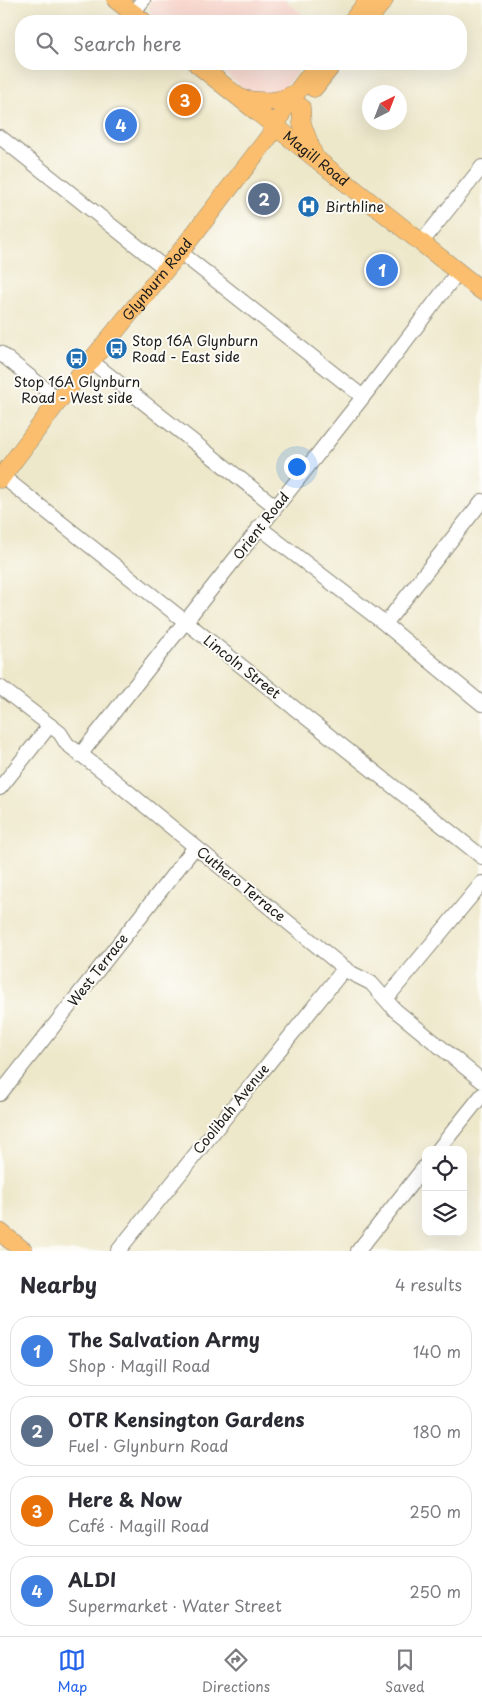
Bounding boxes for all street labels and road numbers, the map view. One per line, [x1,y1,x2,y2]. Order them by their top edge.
street label: Magill Road [279,125,354,191]
street label: Glynburn Road [117,234,197,325]
street label: Orient Road [227,487,294,564]
street label: Lincoln Street [199,630,286,704]
street label: Cuthero Terrace [192,841,290,926]
street label: West Terrace [62,929,133,1011]
street label: Coolibah Avenue [188,1059,274,1158]

